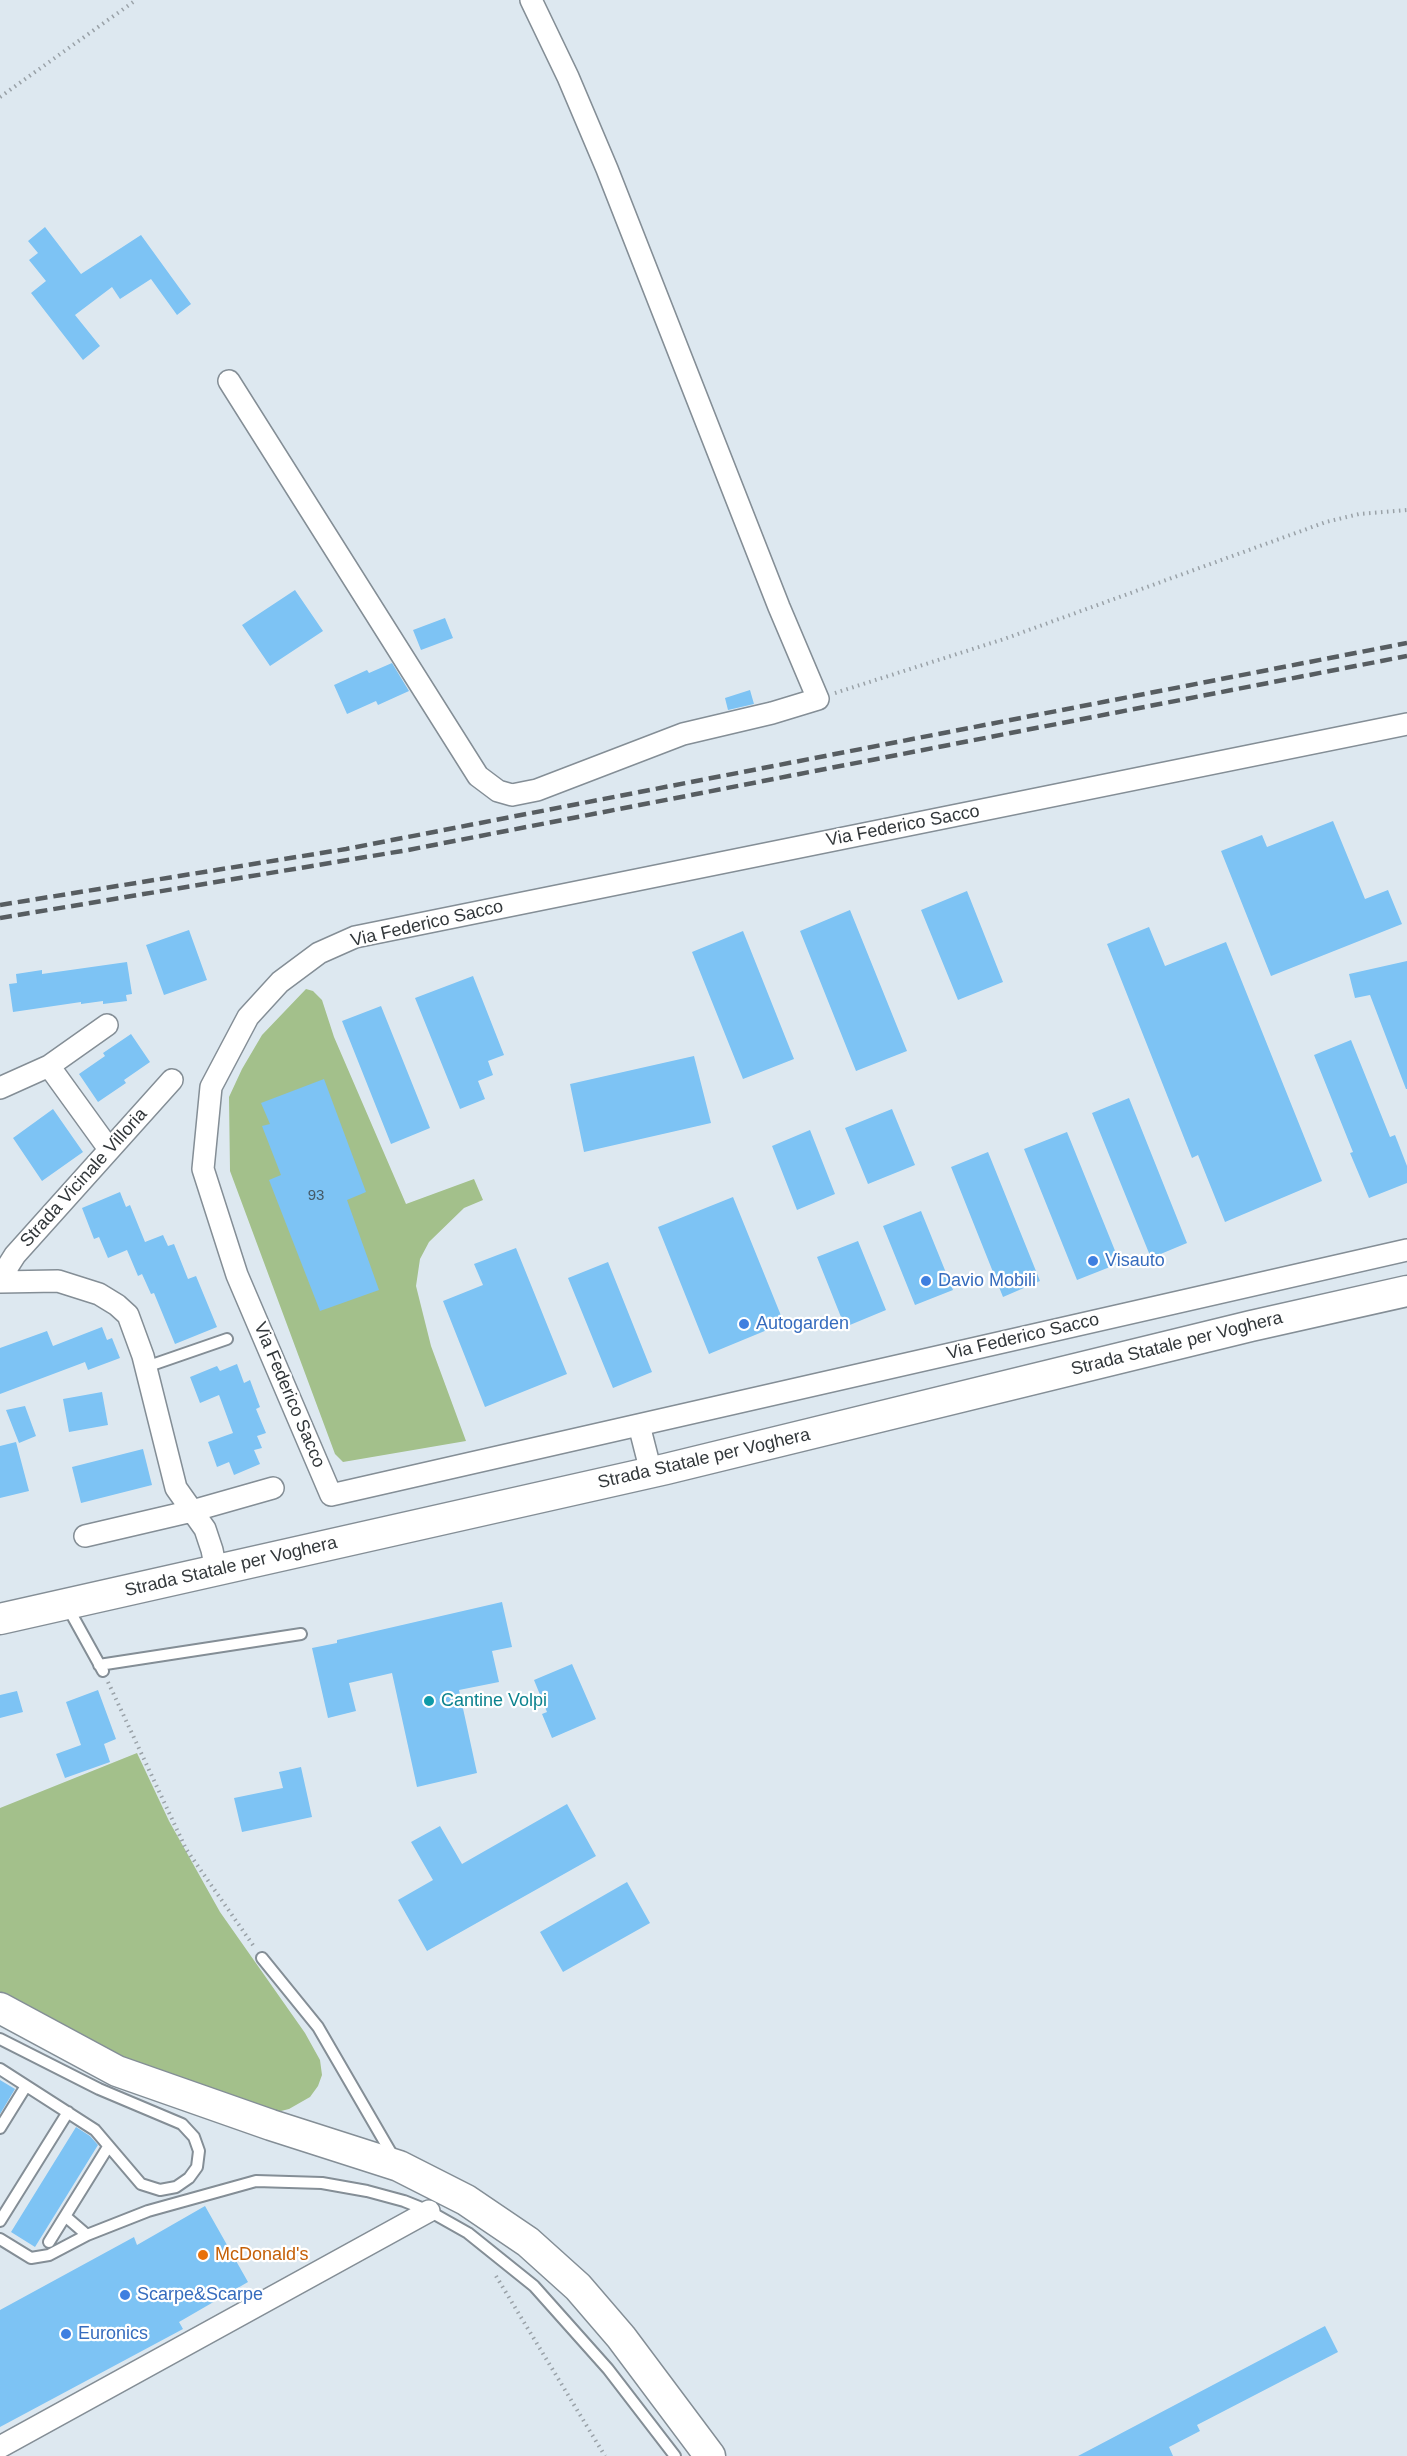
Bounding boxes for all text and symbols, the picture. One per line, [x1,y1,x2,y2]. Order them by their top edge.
street label: Via Federico Sacco [824,801,982,851]
street label: Via Federico Sacco [349,896,505,952]
street label: Strada Vicinale Villoria [16,1104,152,1252]
house number: 93 [308,1187,324,1205]
place label: Visauto [1105,1250,1165,1272]
marker: Visauto [1086,1254,1100,1268]
place label: Davio Mobili [938,1270,1036,1292]
marker: Davio Mobili [919,1274,933,1288]
street label: Strada Statale per Voghera [1069,1307,1285,1381]
street label: Via Federico Sacco [945,1309,1101,1365]
place label: Autogarden [756,1313,849,1335]
marker: Autogarden [737,1317,751,1331]
street label: Via Federico Sacco [249,1319,329,1471]
street label: Strada Statale per Voghera [596,1424,812,1494]
street label: Strada Statale per Voghera [123,1532,339,1602]
place label: Cantine Volpi [441,1690,547,1712]
marker: Cantine Volpi [422,1694,436,1708]
place label: McDonald's [215,2244,308,2266]
marker: McDonald's [196,2248,210,2262]
place label: Scarpe&Scarpe [137,2284,263,2306]
marker: Scarpe&Scarpe [118,2288,132,2302]
place label: Euronics [78,2323,148,2345]
marker: Euronics [59,2327,73,2341]

